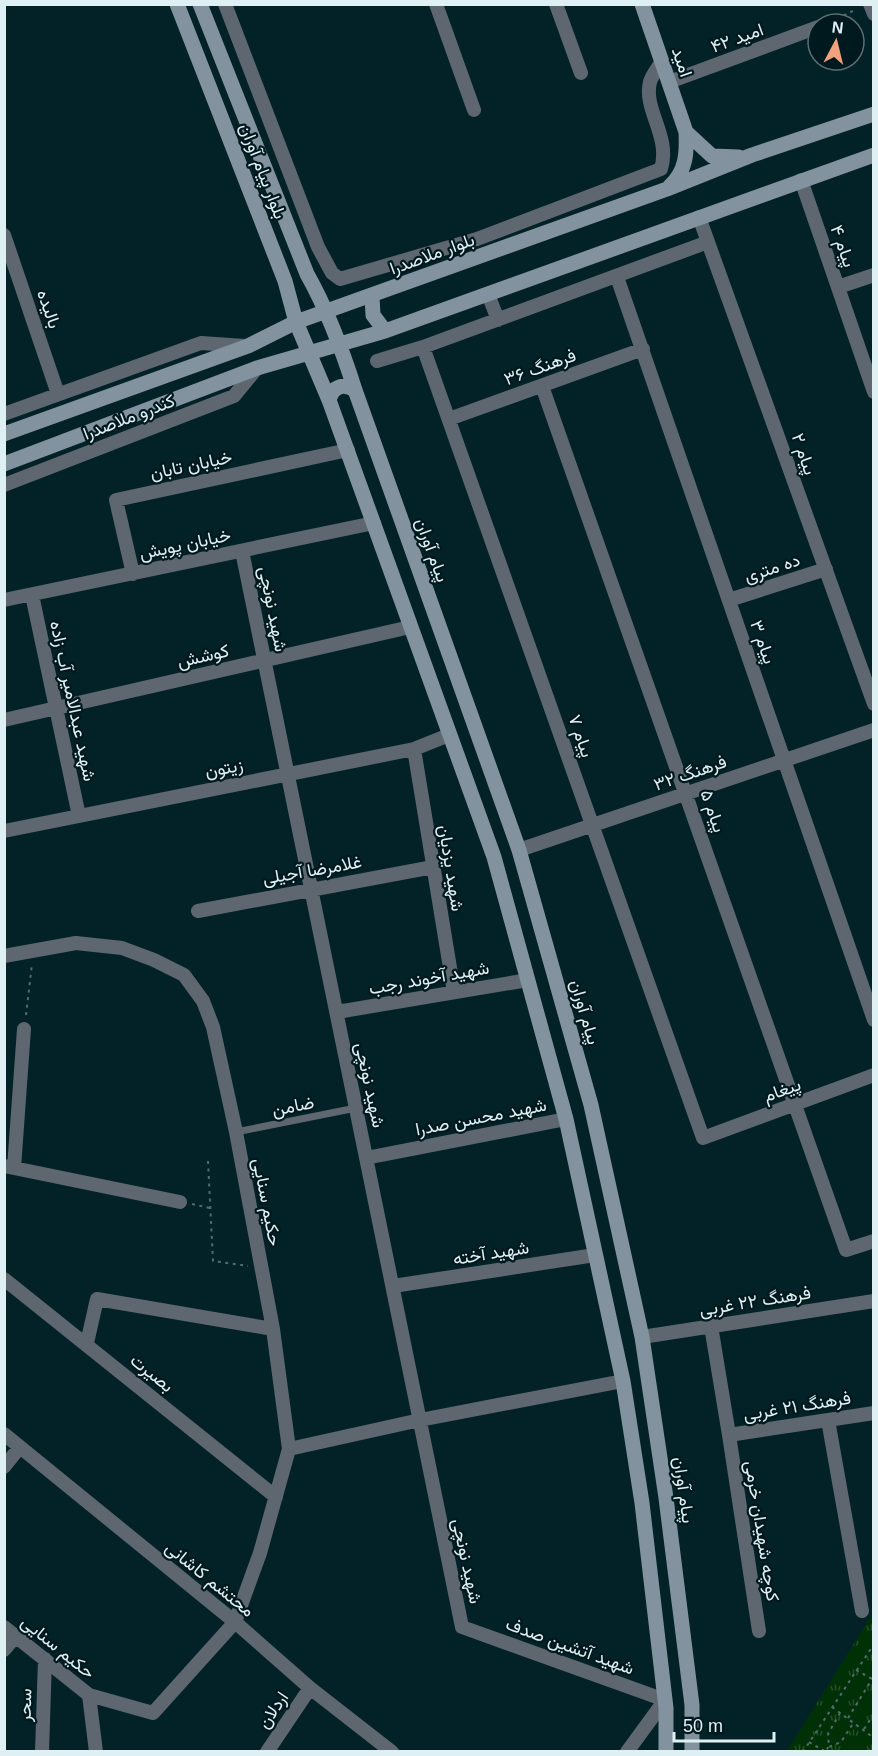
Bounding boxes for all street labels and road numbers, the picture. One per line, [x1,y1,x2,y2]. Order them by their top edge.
street label: امید ۴۲ [708,19,766,57]
street label: امید [668,45,696,79]
street label: بلوار پیام آوران [234,120,290,222]
street label: پیام ۴ [825,222,860,270]
street label: بلوار ملاصدرا [387,229,477,279]
street label: بالیده [33,287,65,331]
street label: فرهنگ ۳۶ [501,345,579,390]
street label: کندرو ملاصدرا [80,390,178,445]
street label: پیام ۲ [786,431,820,478]
street label: خیابان تابان [148,447,234,483]
street label: پیام آوران [409,515,453,585]
street label: خیابان پویش [137,525,233,565]
street label: ده متری [741,550,803,587]
street label: شهید نونچی [253,565,291,654]
street label: پیام ۳ [744,617,780,667]
street label: شهید عبدالامیر آب زاده [45,619,100,783]
street label: کوشش [175,640,231,673]
street label: پیام ۷ [563,712,598,761]
street label: فرهنگ ۳۲ [651,751,729,796]
street label: زیتون [203,755,245,782]
street label: پیام ۵ [695,787,730,836]
street label: شهید یزدیان [433,823,468,913]
street label: غلامرضا آجیلی [261,851,363,890]
street label: شهید آخوند رجب [367,958,491,999]
street label: پیام آوران [564,977,604,1047]
street label: شهید نونچی [349,1041,389,1130]
street label: پیغام [760,1074,804,1108]
street label: ضامن [270,1092,316,1121]
street label: شهید محسن صدرا [414,1094,548,1140]
street label: حکیم سنایی [247,1156,285,1248]
street label: شهید آخته [452,1237,531,1270]
street label: فرهنگ ۲۲ غربی [698,1282,812,1321]
street label: بصیرت [126,1350,177,1397]
street label: فرهنگ ۲۱ غربی [742,1388,852,1425]
street label: پیام آوران [667,1456,699,1525]
street label: کوچه شهیدان خرمی [739,1459,783,1603]
street label: شهید نونچی [446,1517,486,1606]
street label: محتشم کاشانی [160,1537,258,1622]
street label: حکیم سنایی [16,1611,99,1684]
street label: شهید آتشین صدف [503,1614,637,1679]
street label: سحر [14,1688,37,1723]
street label: اردلان [254,1688,293,1733]

